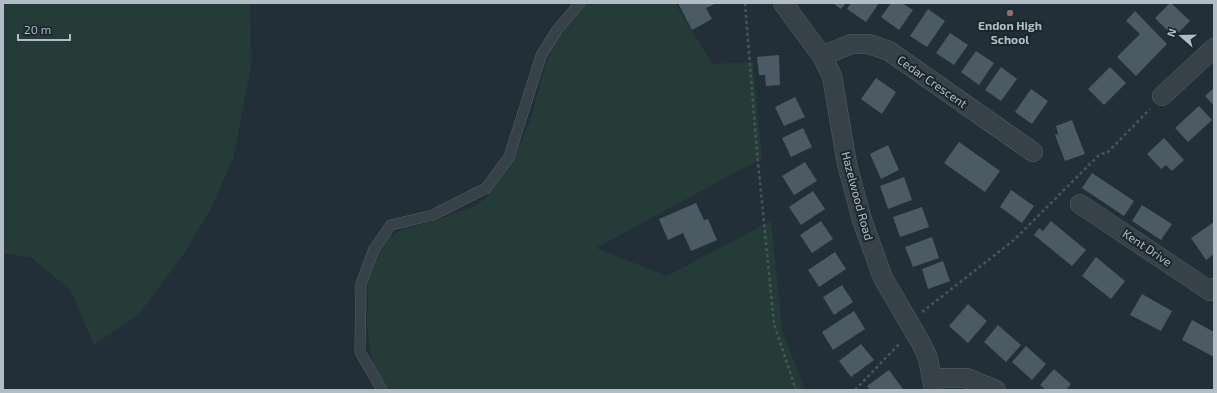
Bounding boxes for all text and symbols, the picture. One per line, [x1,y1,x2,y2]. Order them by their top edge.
marker: Endon High School [1005,8,1015,18]
scale bar [18,16,70,42]
north arrow [1161,16,1201,56]
place label: Endon High School [978,18,1042,46]
text: 20 m [24,22,51,36]
text: N [1164,26,1179,38]
street label: Cedar Crescent [895,52,970,111]
street label: Hazelwood Road [839,150,877,242]
street label: Kent Drive [1120,226,1175,269]

